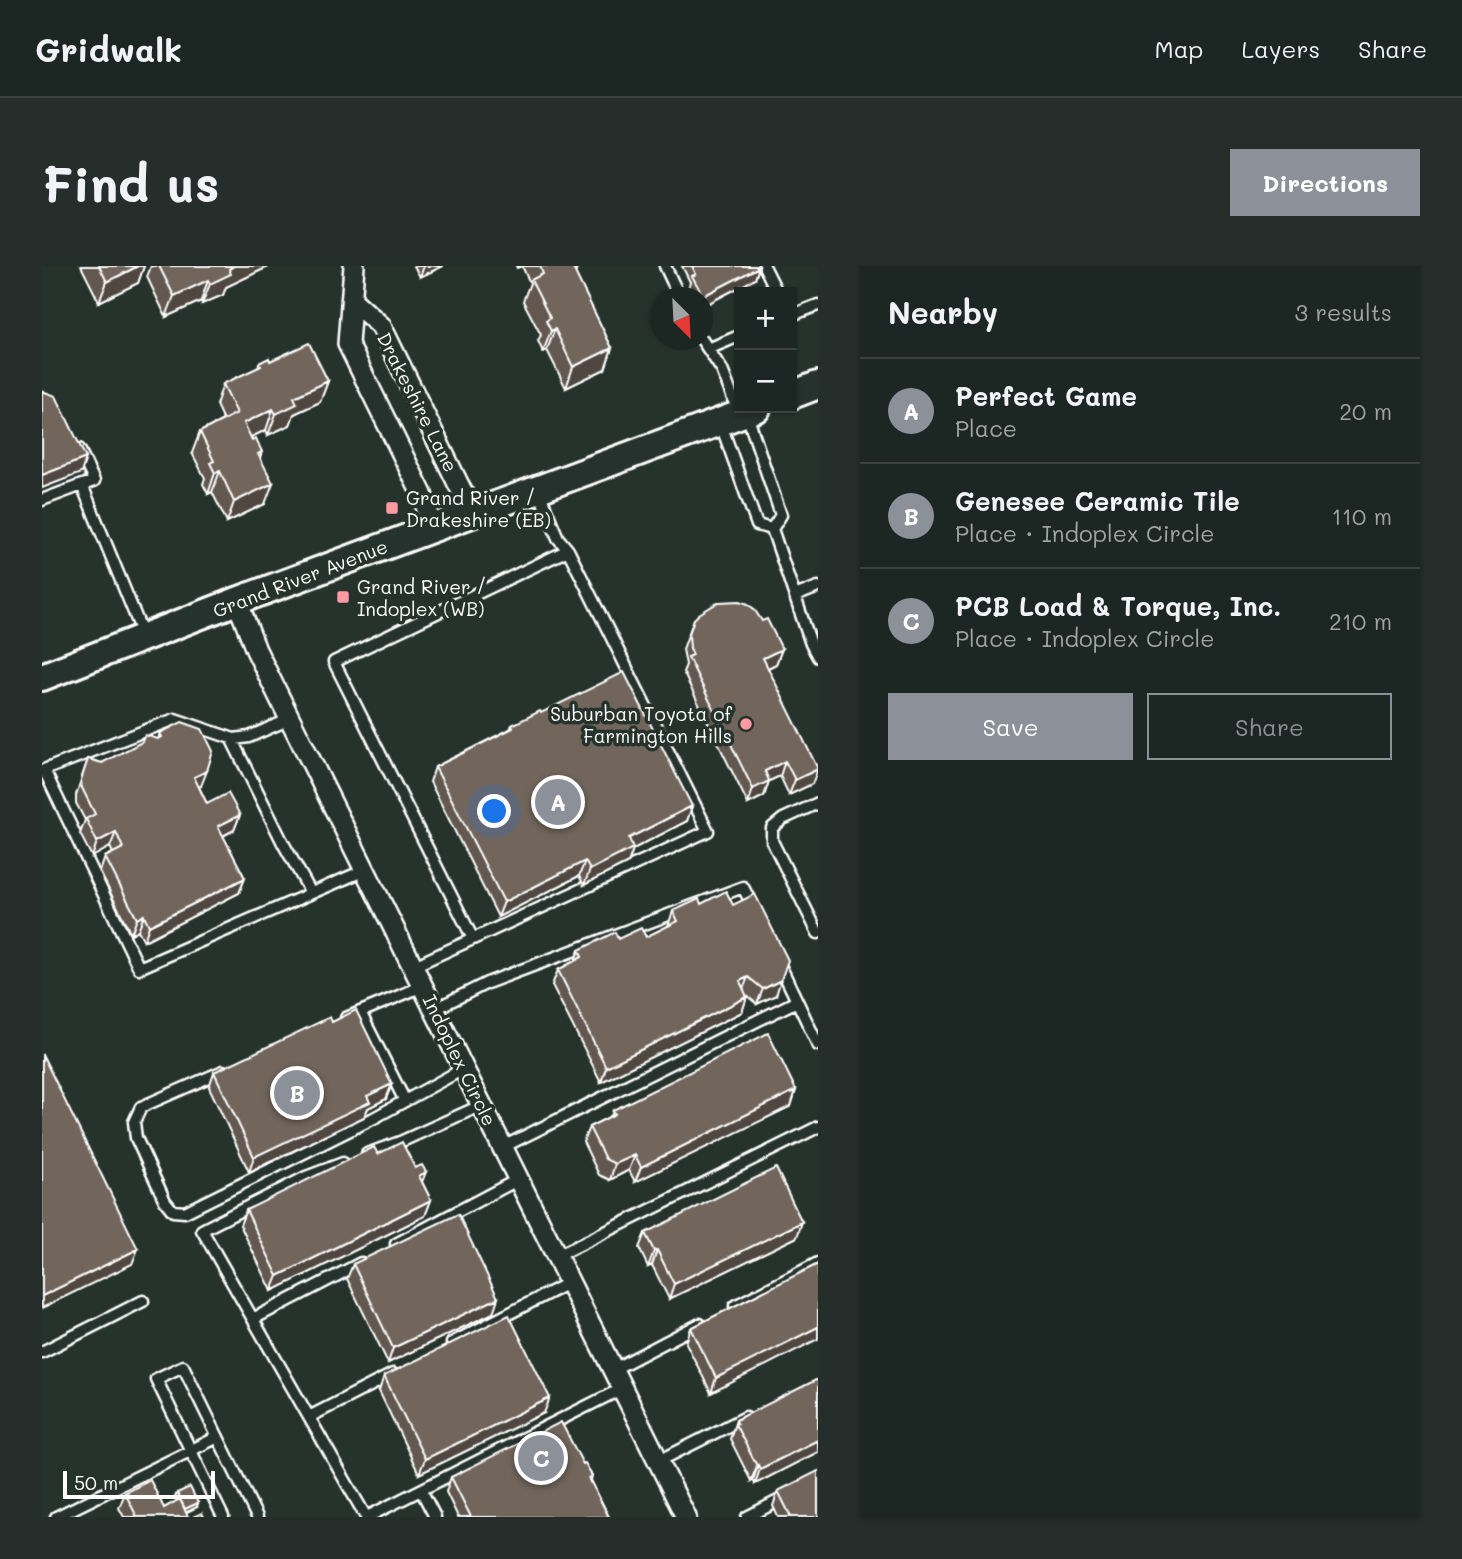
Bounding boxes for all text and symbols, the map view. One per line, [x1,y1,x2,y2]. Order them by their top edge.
text: Gridwalk [35,27,182,70]
text: Map [1155,33,1203,64]
text: Layers [1241,33,1320,64]
text: Share [1358,33,1427,64]
button: Directions [1230,149,1420,216]
text: Find us [42,151,220,214]
north arrow [650,287,713,350]
map controls [734,287,797,413]
button: + [734,287,797,350]
text: Nearby [888,292,998,332]
text: 3 results [1295,297,1392,327]
street label: Drakeshire Lane [372,328,464,476]
button: − [734,350,797,413]
text: Perfect Game [955,379,1137,413]
text: A [903,396,919,426]
text: 20 m [1339,396,1392,426]
text: Place [955,413,1017,443]
text: Genesee Ceramic Tile [955,484,1240,518]
place label: Grand River / Drakeshire (EB) [406,485,551,532]
marker: Grand River / Drakeshire (EB) [384,500,400,516]
text: B [903,501,919,531]
text: 110 m [1332,501,1392,531]
text: Place · Indoplex Circle [955,518,1215,548]
street label: Grand River Avenue [209,533,391,623]
place label: Grand River / Indoplex (WB) [357,574,487,621]
marker: Grand River / Indoplex (WB) [335,589,351,605]
text: PCB Load & Torque, Inc. [955,589,1281,623]
text: C [902,606,920,636]
text: 210 m [1329,606,1392,636]
text: Place · Indoplex Circle [955,623,1215,653]
button: Save [888,693,1133,760]
button: Share [1147,693,1392,760]
place label: Suburban Toyota of Farmington Hills [550,701,733,748]
marker: Suburban Toyota of Farmington Hills [738,716,754,732]
pin: A [535,776,581,828]
your location [477,794,511,828]
street label: Indoplex Circle [417,990,503,1130]
pin: B [274,1067,320,1119]
pin: C [518,1432,564,1484]
scale bar [63,1468,215,1500]
text: 50 m [74,1470,118,1495]

